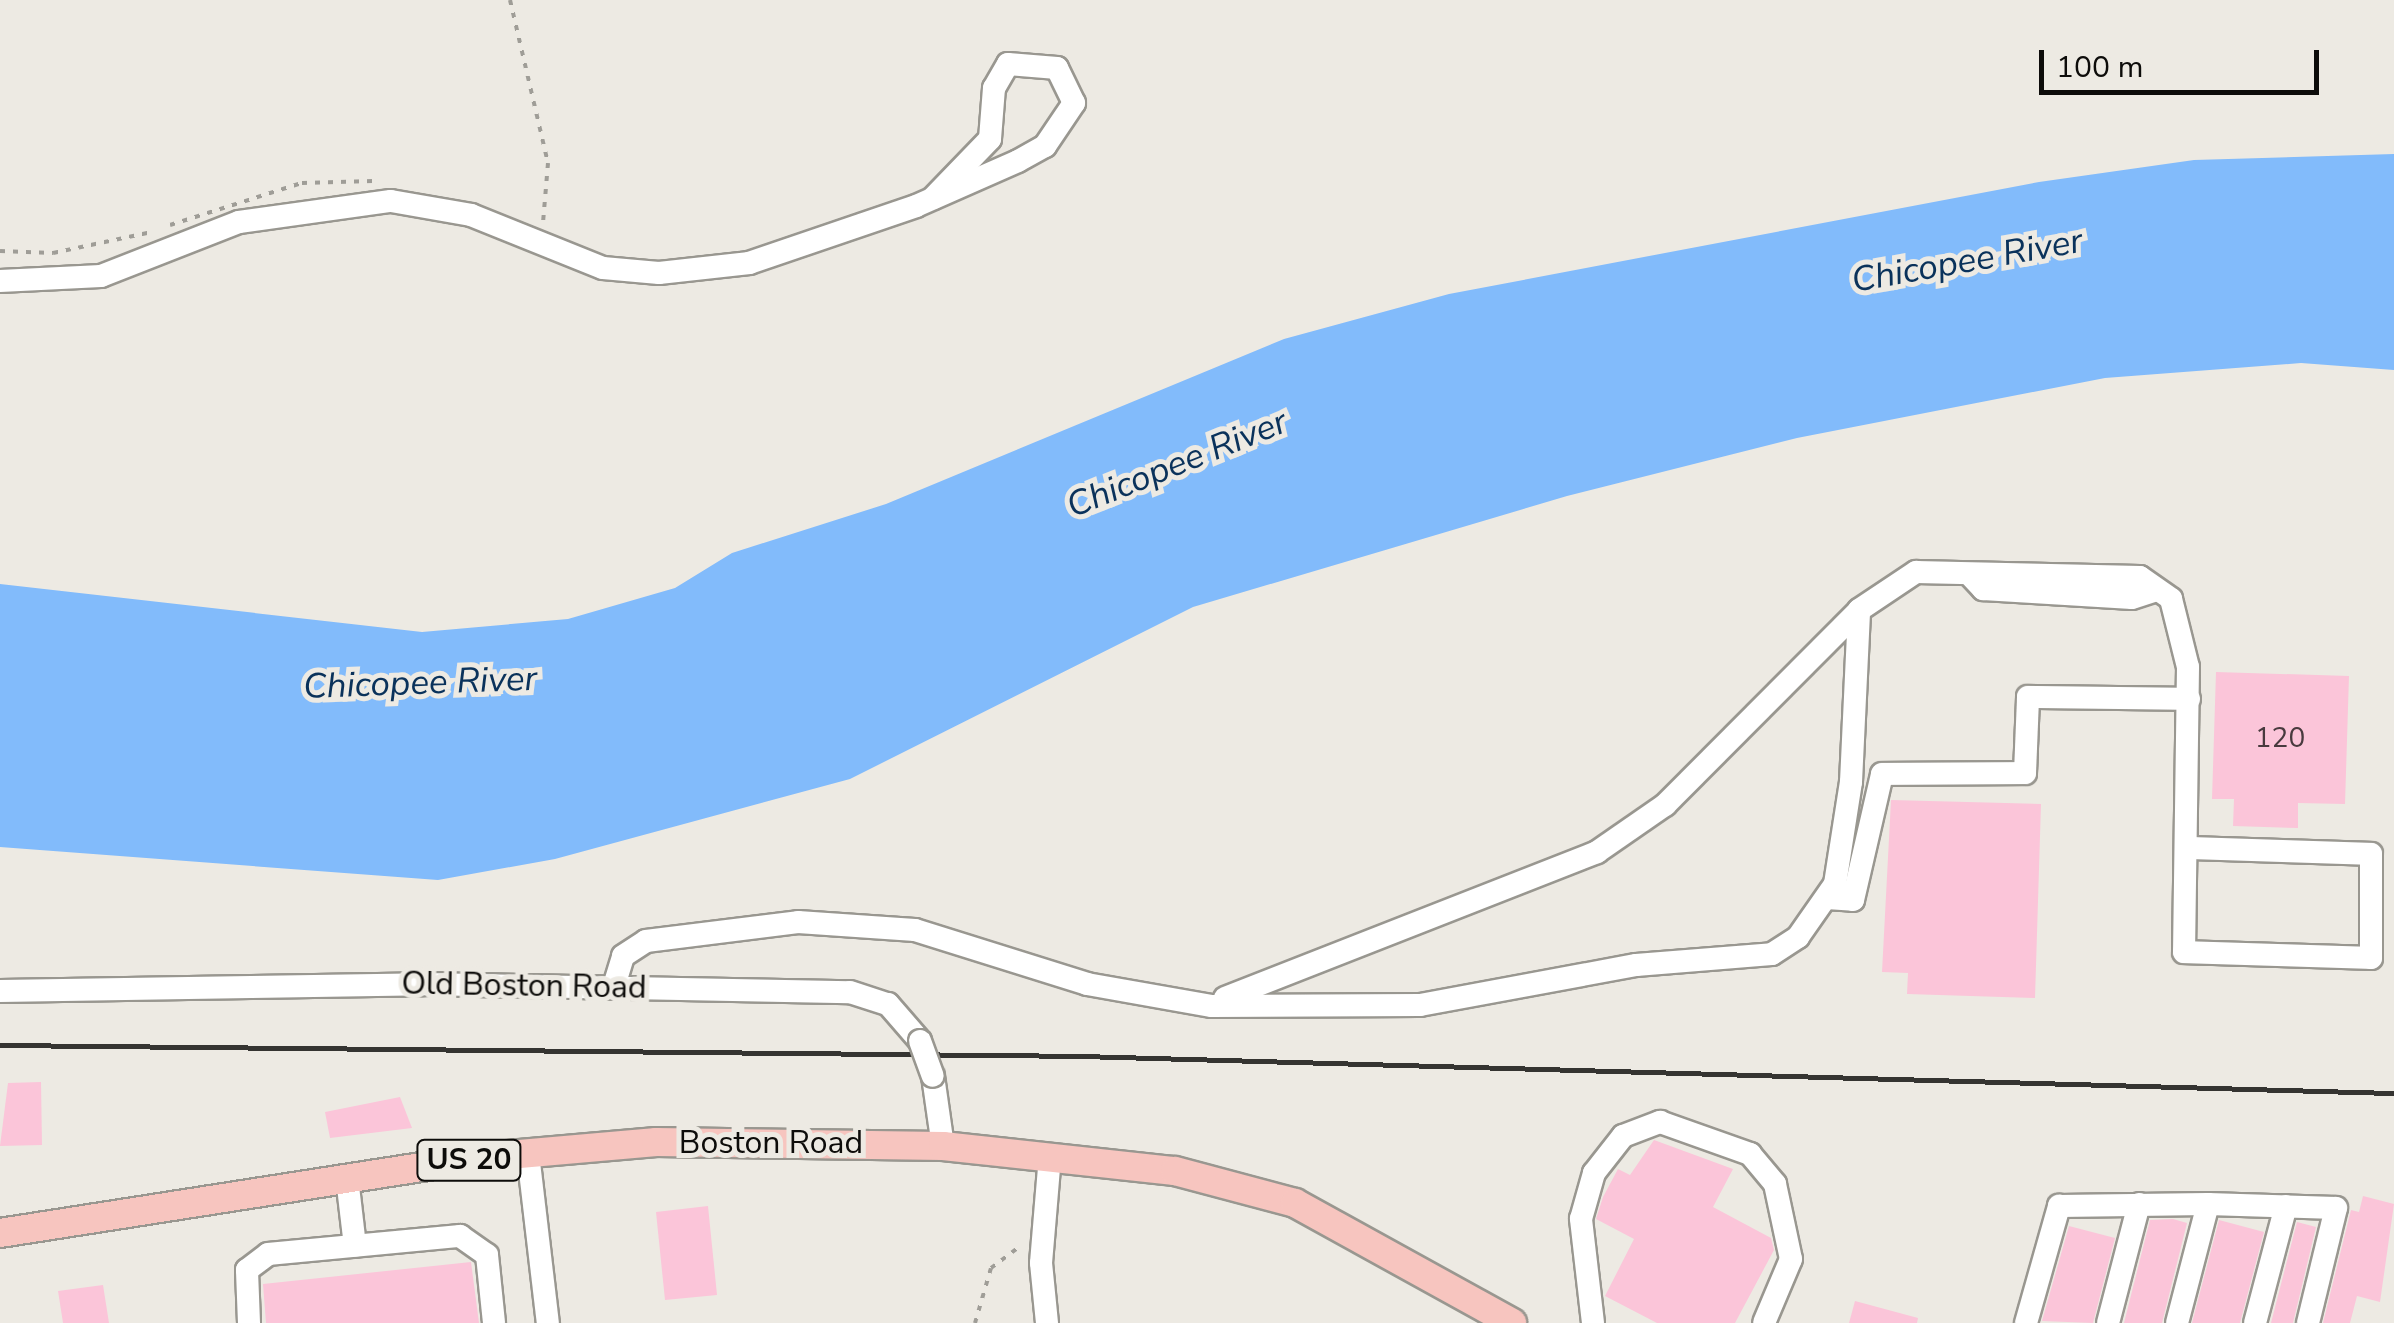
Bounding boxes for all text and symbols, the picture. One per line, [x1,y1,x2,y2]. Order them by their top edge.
scale bar [2044,30,2324,92]
text: 100 m [2056,47,2143,88]
water label: Chicopee River [1848,220,2086,302]
water label: Chicopee River [1061,401,1293,527]
water label: Chicopee River [302,658,538,708]
house number: 120 [2255,721,2305,755]
street label: Old Boston Road [401,965,647,1007]
street label: Boston Road [679,1124,863,1162]
road number: US 20 [414,1135,524,1185]

